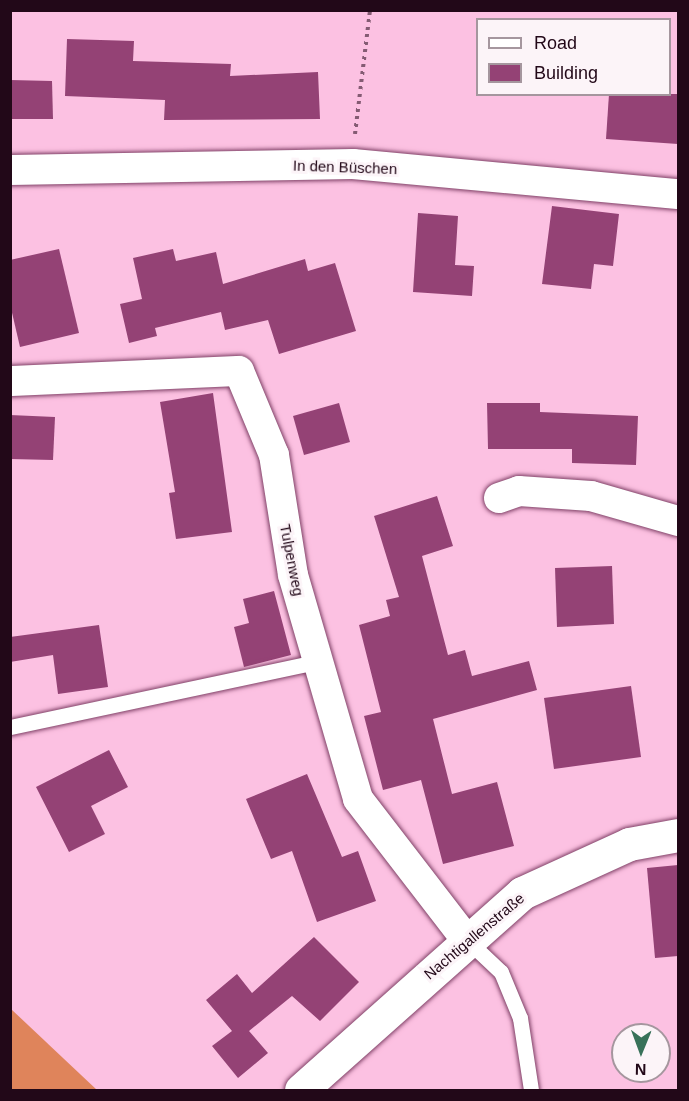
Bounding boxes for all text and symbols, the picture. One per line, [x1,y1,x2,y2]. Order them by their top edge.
legend [476,18,671,96]
text: Road [534,33,577,53]
text: Building [534,63,598,83]
street label: In den Büschen [293,156,397,178]
street label: Tulpenweg [276,523,308,597]
street label: Nachtigallenstraße [420,889,528,983]
north arrow [611,1023,671,1083]
text: N [635,1061,647,1078]

